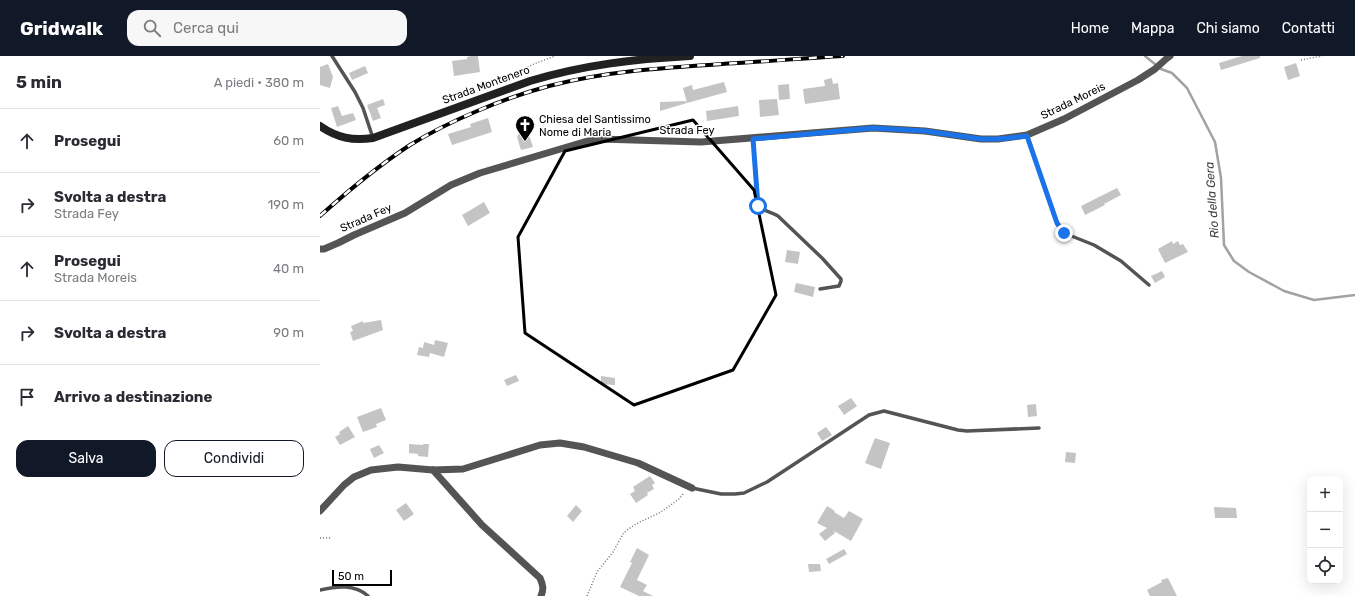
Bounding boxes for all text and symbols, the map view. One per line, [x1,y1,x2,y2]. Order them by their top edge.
search box [127,10,407,46]
text: Gridwalk [20,17,103,40]
icon: search [141,17,163,39]
text: Cerca qui [173,19,239,37]
text: Home [1071,20,1109,37]
text: Mappa [1131,20,1174,37]
text: Chi siamo [1196,20,1260,37]
text: Contatti [1282,20,1335,37]
street label: Strada Montenero [441,63,531,107]
text: 5 min [16,72,62,92]
text: A piedi · 380 m [214,75,304,90]
street label: Strada Moreis [1039,80,1108,122]
place label: Chiesa del Santissimo Nome di Maria [539,113,651,139]
church icon: Chiesa del Santissimo Nome di Maria [514,114,536,142]
street label: Strada Fey [660,124,714,137]
icon: ahead [16,130,38,152]
text: Prosegui [54,132,121,150]
text: 60 m [273,133,304,148]
water label: Rio della Gera [1202,161,1222,239]
text: Svolta a destra [54,188,166,206]
icon: right [16,194,38,216]
text: 190 m [268,197,304,212]
route start [749,197,767,215]
street label: Strada Fey [338,201,394,235]
text: Strada Fey [54,206,119,221]
route end [1055,224,1073,242]
text: Prosegui [54,252,121,270]
icon: ahead [16,258,38,280]
text: 40 m [273,261,304,276]
text: Strada Moreis [54,270,137,285]
icon: right [16,322,38,344]
text: Svolta a destra [54,324,166,342]
text: 90 m [273,325,304,340]
icon: arrive [16,386,38,408]
text: Arrivo a destinazione [54,388,212,406]
button: Salva [16,440,156,477]
button: Condividi [164,440,304,477]
map controls [1307,476,1343,584]
button: + [1307,476,1343,512]
button: − [1307,512,1343,548]
button: locate [1307,548,1343,584]
scale bar [332,568,392,587]
text: 50 m [338,570,364,583]

